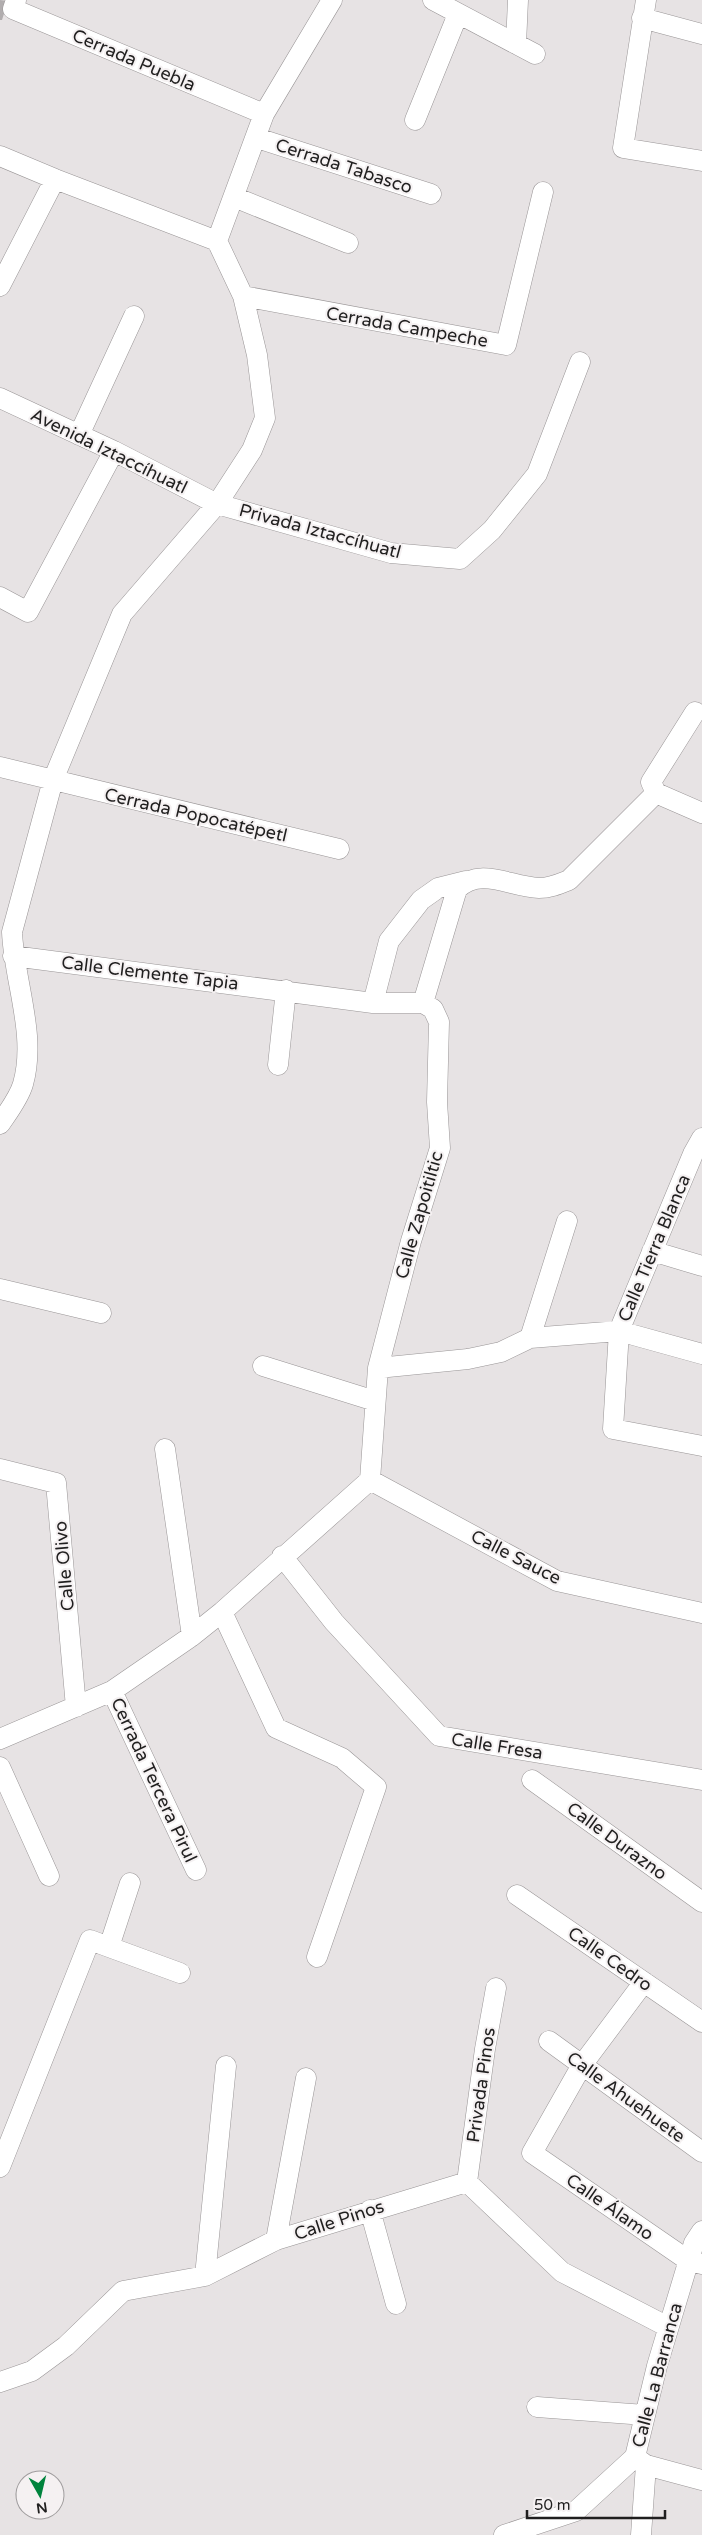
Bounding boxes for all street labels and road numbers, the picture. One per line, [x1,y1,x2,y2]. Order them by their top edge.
street label: Cerrada Puebla [69,24,199,96]
street label: Cerrada Tabasco [273,133,415,199]
street label: Cerrada Campeche [324,302,490,352]
street label: Avenida Iztaccíhuatl [27,403,191,499]
street label: Privada Iztaccíhuatl [237,499,403,563]
street label: Cerrada Popocatépetl [102,783,290,847]
street label: Calle Clemente Tapia [60,951,240,995]
street label: Calle Zapoitiltic [390,1149,448,1281]
street label: Calle Tierra Blanca [613,1171,695,1325]
street label: Calle Olivo [49,1520,79,1612]
street label: Calle Sauce [467,1525,565,1589]
street label: Cerrada Tercera Pirul [106,1694,202,1866]
street label: Calle Fresa [450,1728,544,1764]
street label: Calle Durazno [563,1797,672,1885]
street label: Calle Cedro [564,1922,656,1996]
street label: Privada Pinos [462,2026,500,2144]
street label: Calle Ahuehuete [563,2047,689,2147]
street label: Calle Álamo [562,2169,658,2245]
street label: Calle Pinos [291,2195,387,2245]
street label: Calle La Barranca [627,2300,687,2450]

